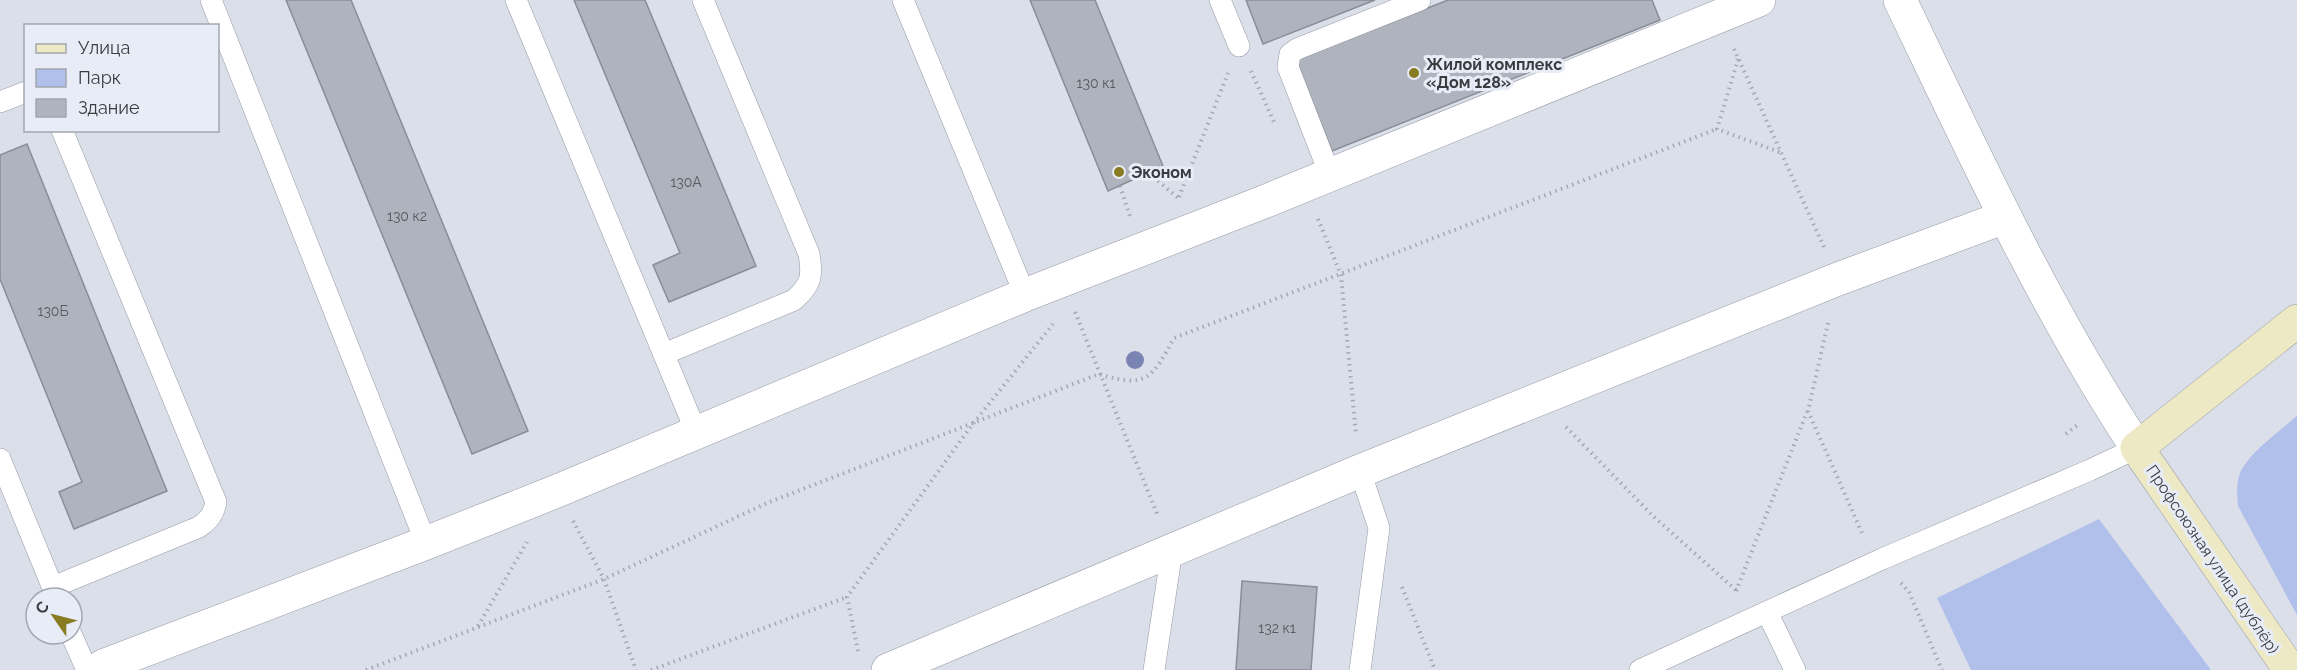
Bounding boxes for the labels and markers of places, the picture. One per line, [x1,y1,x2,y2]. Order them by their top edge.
place label: Жилой комплекс «Дом 128» [1426,55,1562,92]
marker: Жилой комплекс «Дом 128» [1407,66,1421,80]
place label: Эконом [1131,163,1192,182]
marker: Эконом [1112,165,1126,179]

